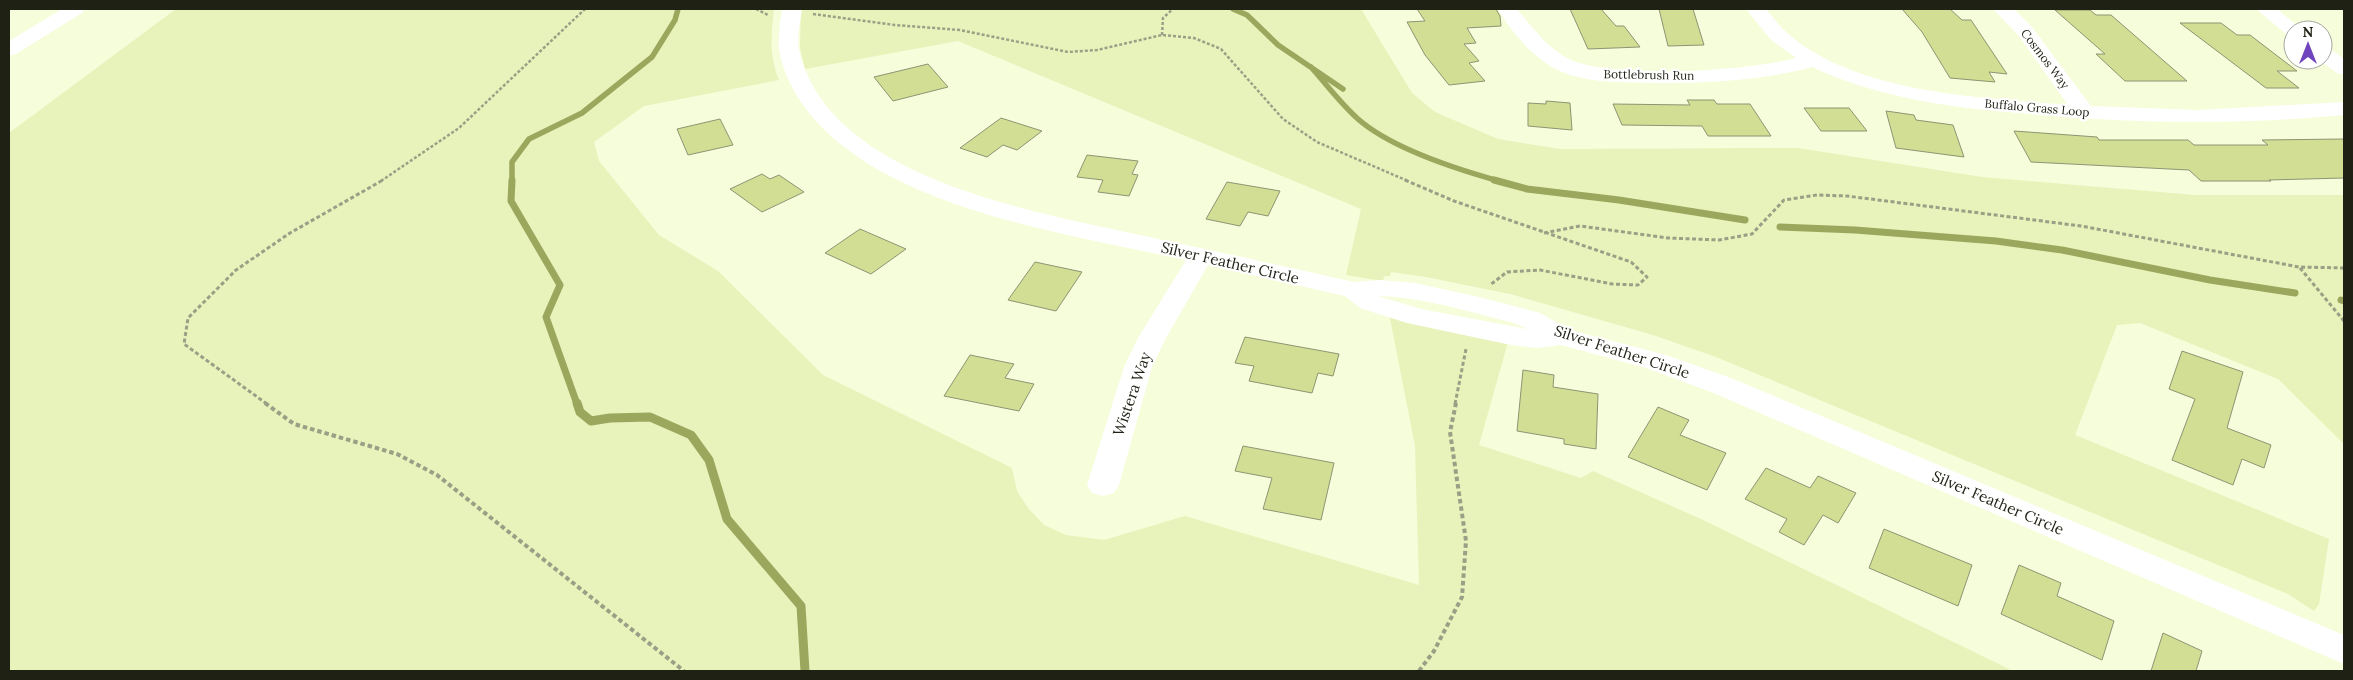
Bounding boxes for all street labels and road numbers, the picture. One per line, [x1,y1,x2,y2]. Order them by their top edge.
street label: Cosmos Way [2018,26,2073,92]
street label: Bottlebrush Run [1603,66,1695,83]
street label: Buffalo Grass Loop [1984,95,2090,120]
street label: Silver Feather Circle [1159,237,1301,288]
street label: Silver Feather Circle [1552,321,1692,382]
street label: Wistera Way [1108,349,1155,438]
street label: Silver Feather Circle [1930,466,2067,539]

